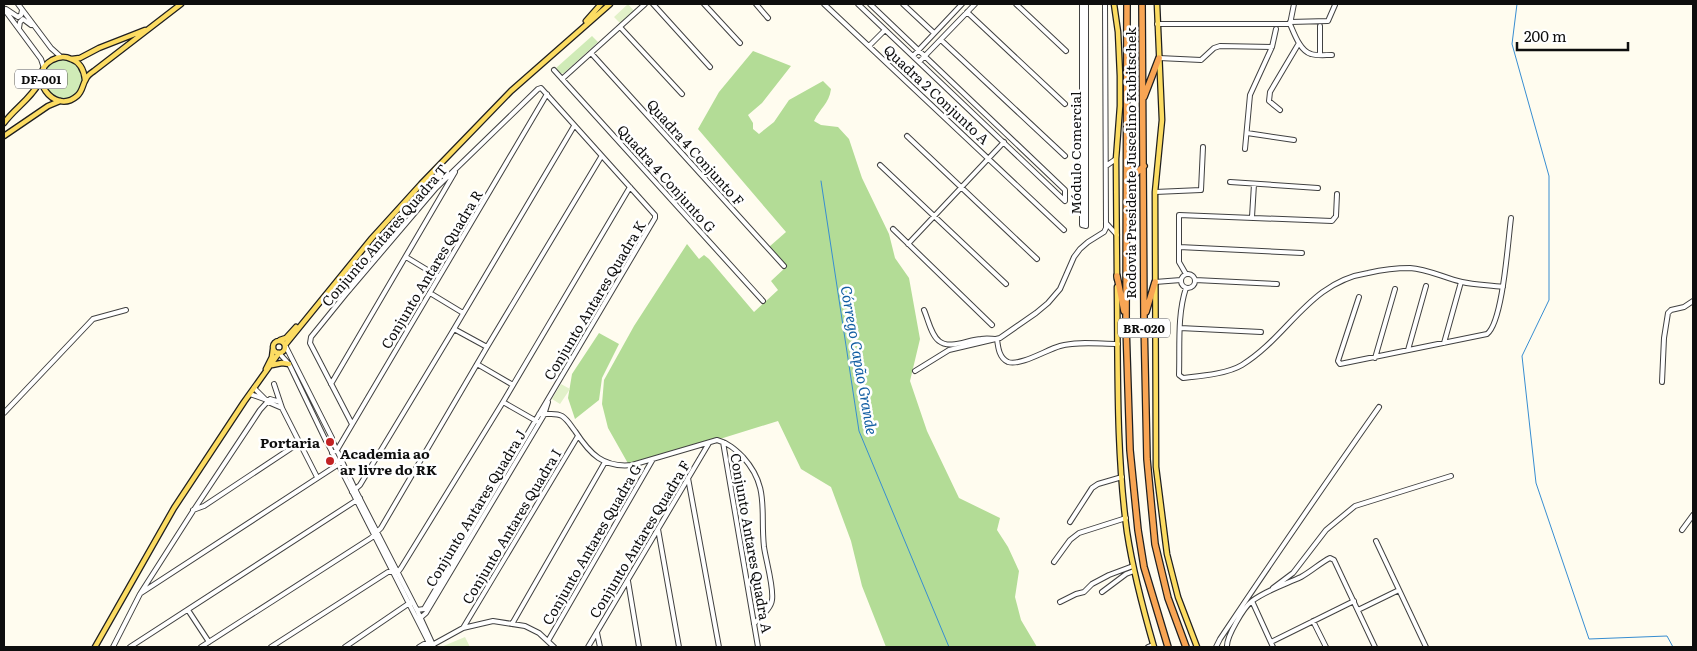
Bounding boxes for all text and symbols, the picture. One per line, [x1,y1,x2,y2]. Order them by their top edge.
scale bar [1517,20,1628,52]
text: 200 m [1524,24,1567,47]
street label: Rodovia Presidente Juscelino Kubitschek [1120,27,1140,299]
street label: Quadra 2 Conjunto A [880,40,995,149]
road number: DF-001 [15,70,67,88]
street label: Módulo Comercial [1065,91,1085,215]
street label: Quadra 4 Conjunto F [643,94,750,210]
street label: Quadra 4 Conjunto G [613,120,721,237]
street label: Conjunto Antares Quadra T [317,160,451,310]
street label: Conjunto Antares Quadra R [375,186,487,352]
street label: Conjunto Antares Quadra K [538,216,650,384]
water label: Córrego Capão Grande [836,284,884,436]
road number: BR-020 [1118,318,1170,338]
street label: Conjunto Antares Quadra J [420,425,530,590]
place label: Portaria [260,432,321,452]
marker: Portaria [324,436,336,448]
place label: Academia ao ar livre do RK [340,443,437,479]
street label: Conjunto Antares Quadra I [457,445,565,607]
street label: Conjunto Antares Quadra A [726,451,778,635]
marker: Academia ao ar livre do RK [324,455,336,467]
street label: Conjunto Antares Quadra F [584,456,694,622]
street label: Conjunto Antares Quadra G [537,459,646,628]

